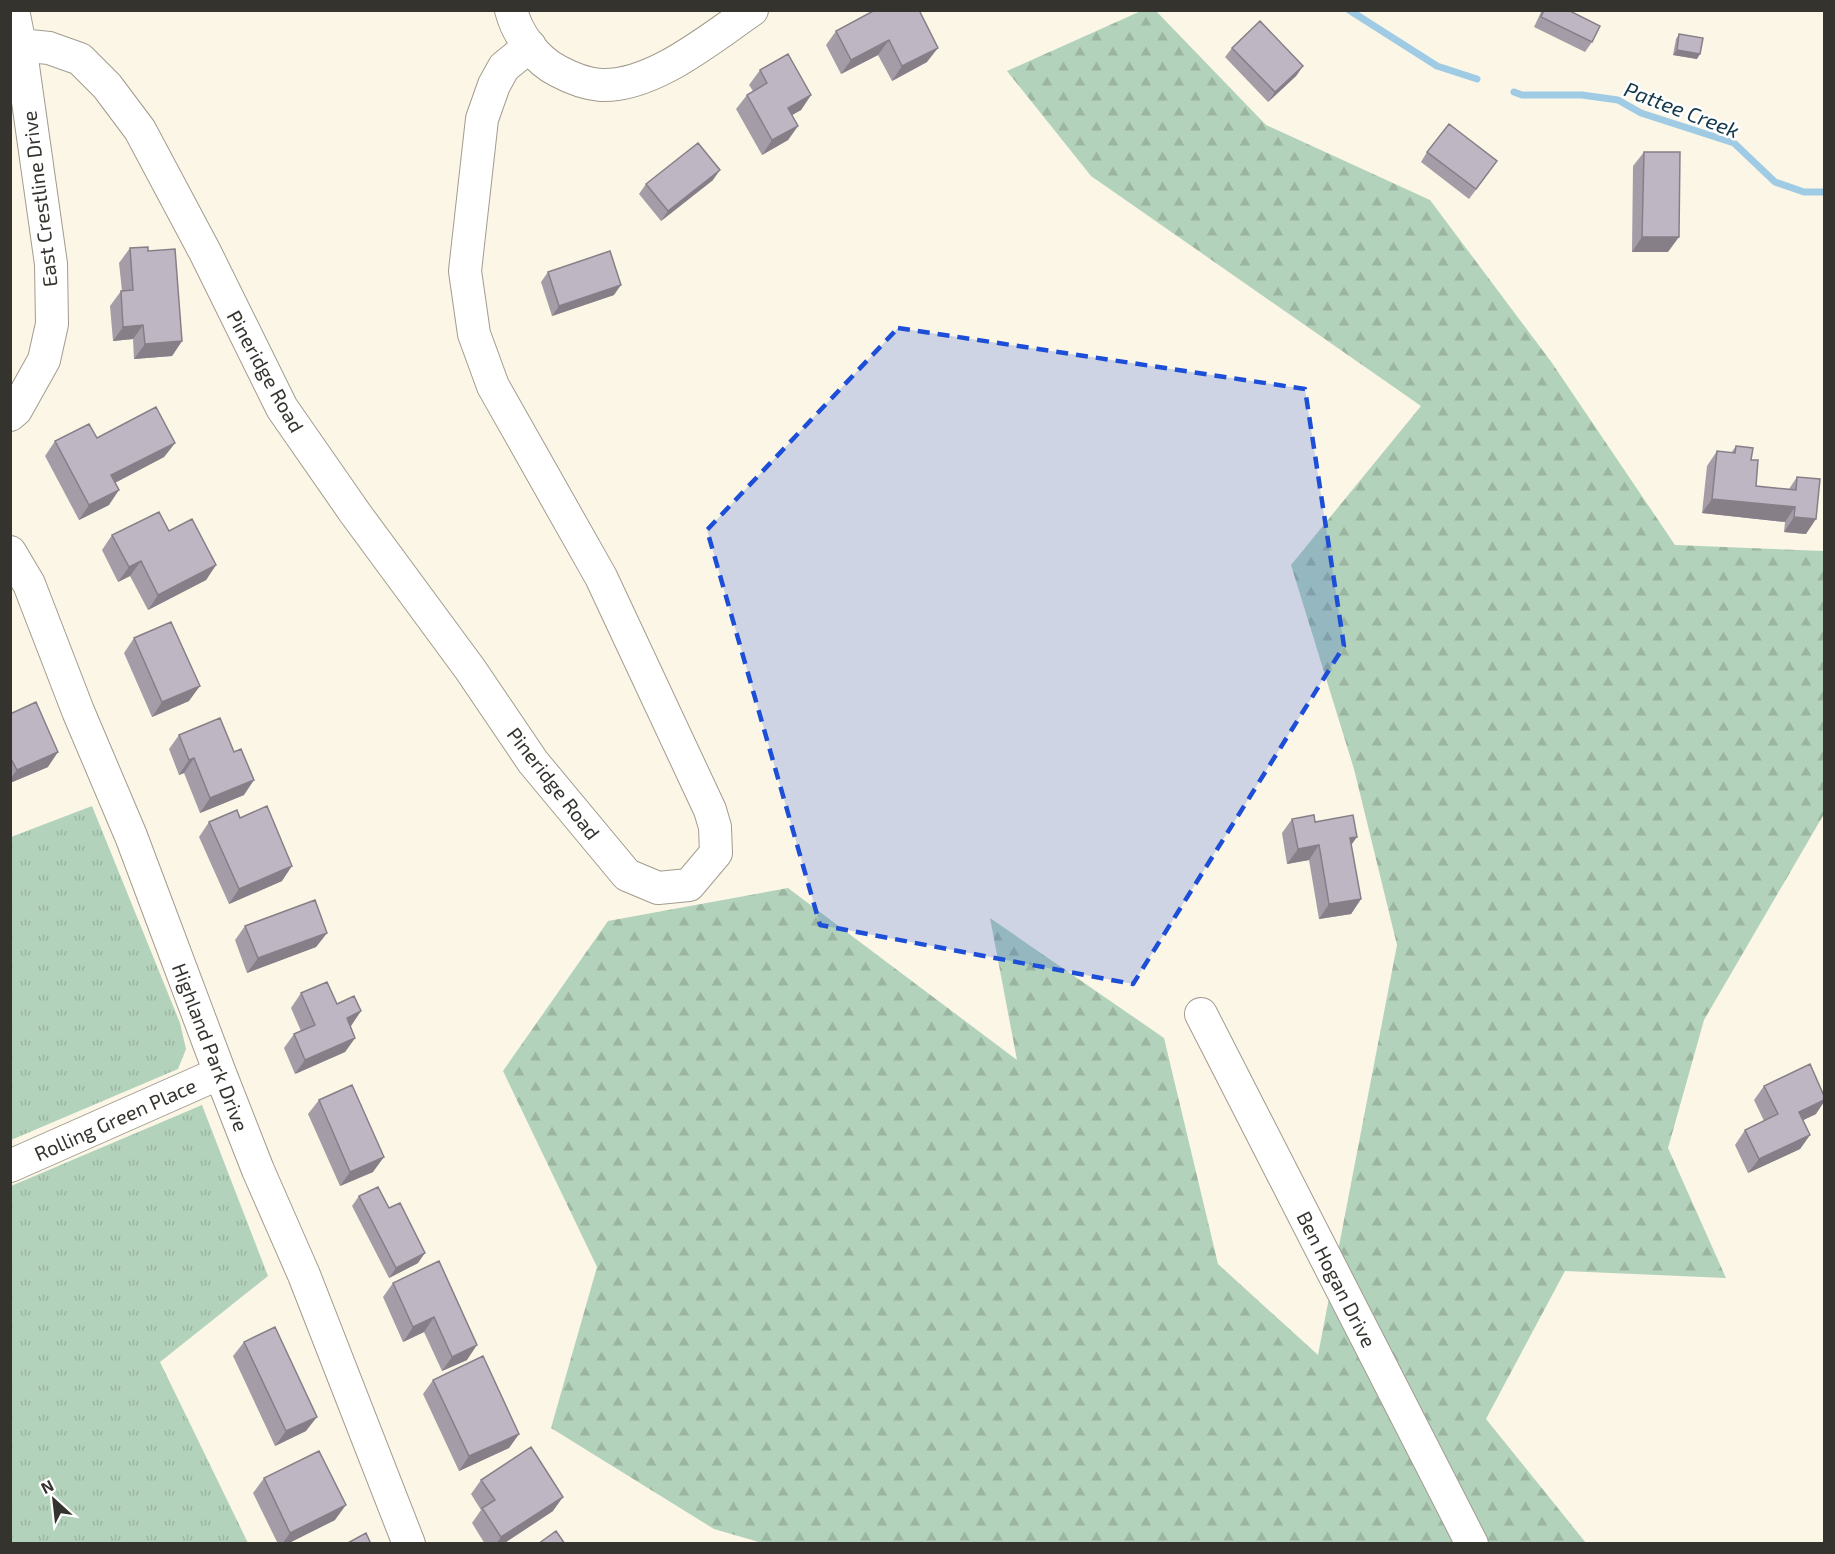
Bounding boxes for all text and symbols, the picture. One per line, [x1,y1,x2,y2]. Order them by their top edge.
water label: Pattee Creek [1621,76,1743,142]
street label: East Crestline Drive [16,110,62,288]
street label: Pineridge Road [223,306,309,436]
street label: Pineridge Road [503,722,605,844]
street label: Highland Park Drive [168,960,254,1134]
street label: Rolling Green Place [30,1073,200,1165]
street label: Ben Hogan Drive [1292,1207,1382,1351]
north arrow [24,1470,84,1530]
text: N [37,1475,56,1497]

